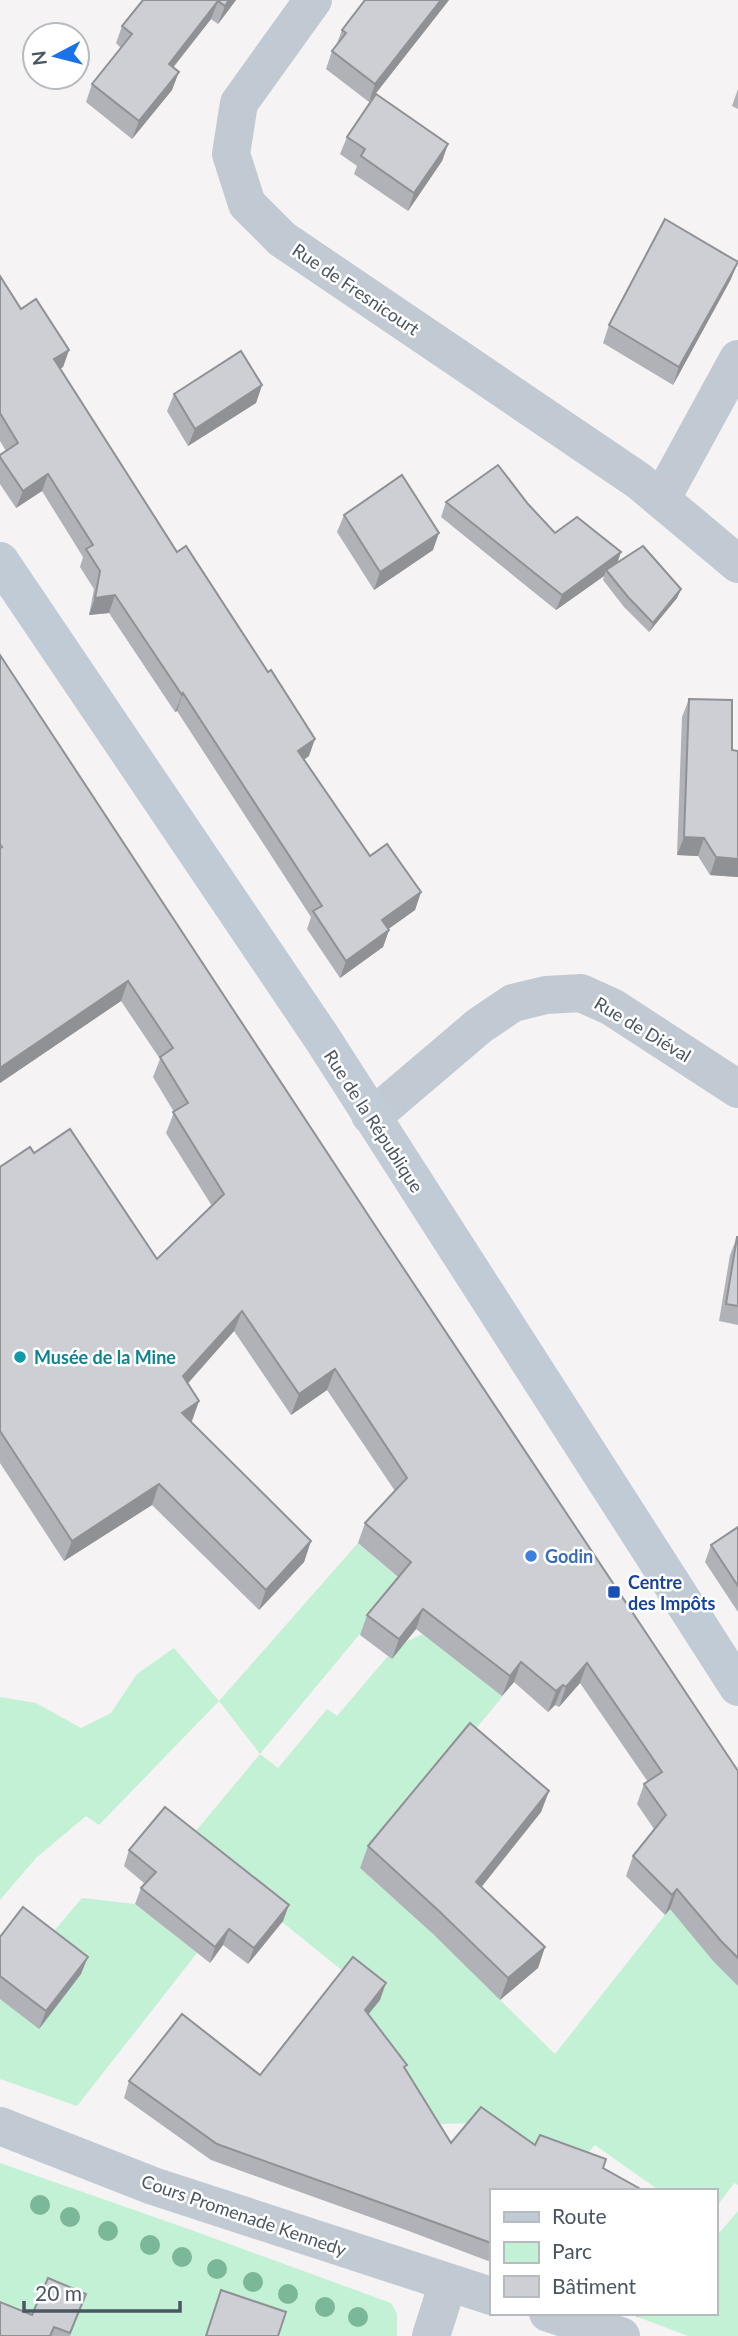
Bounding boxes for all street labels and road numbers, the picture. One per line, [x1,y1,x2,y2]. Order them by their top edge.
street label: Rue de Fresnicourt [288,238,424,340]
street label: Rue de Diéval [591,992,695,1066]
street label: Rue de la République [320,1046,428,1196]
street label: Cours Promenade Kennedy [139,2170,350,2261]

